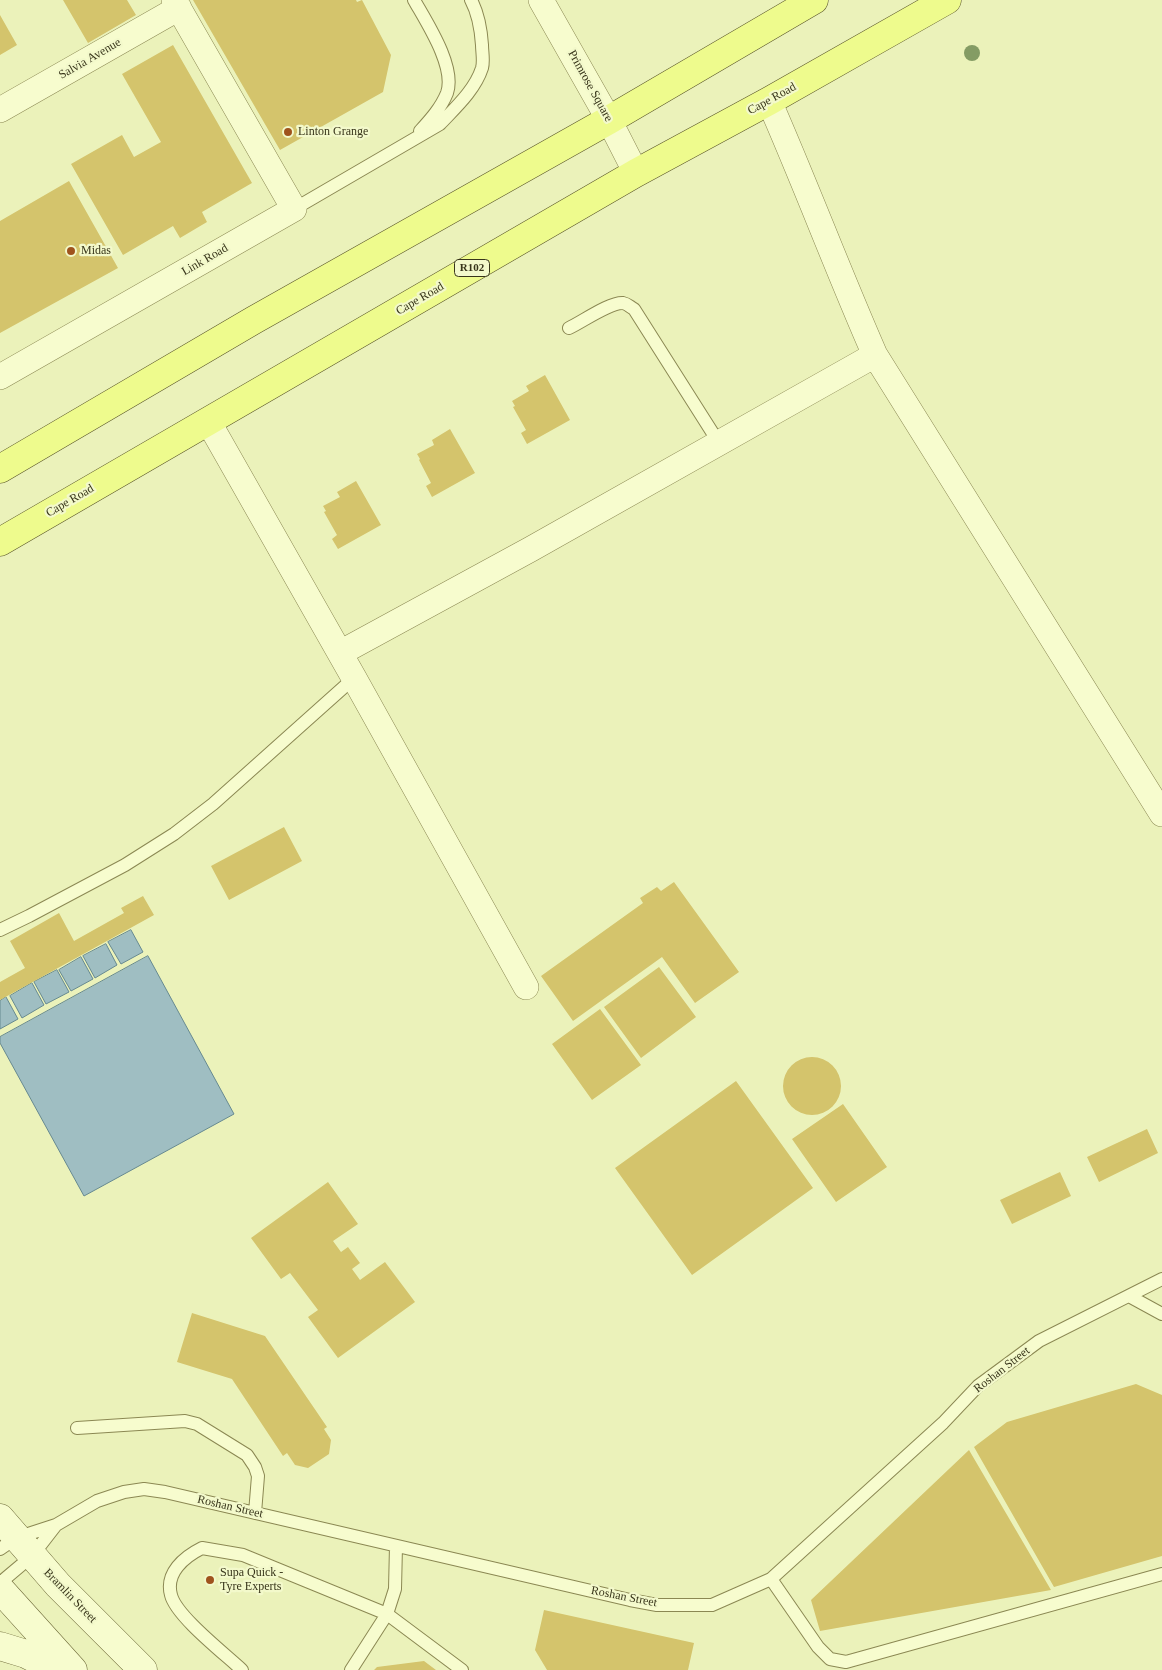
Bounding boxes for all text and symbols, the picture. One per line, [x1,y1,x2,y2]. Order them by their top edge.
street label: Salvia Avenue [56,35,124,83]
street label: Primrose Square [564,48,616,124]
street label: Cape Road [745,80,799,118]
place label: Linton Grange [298,125,368,139]
marker: Linton Grange [282,126,294,138]
street label: Link Road [179,241,231,279]
place label: Midas [81,244,111,258]
marker: Midas [65,245,77,257]
road number: R102 [454,260,490,276]
street label: Cape Road [393,280,447,318]
street label: Cape Road [43,482,97,520]
street label: Roshan Street [971,1344,1033,1396]
street label: Roshan Street [196,1492,264,1522]
street label: Bramlin Street [40,1566,100,1626]
place label: Supa Quick - Tyre Experts [220,1566,283,1594]
marker: Supa Quick - Tyre Experts [204,1574,216,1586]
street label: Roshan Street [590,1584,658,1610]

